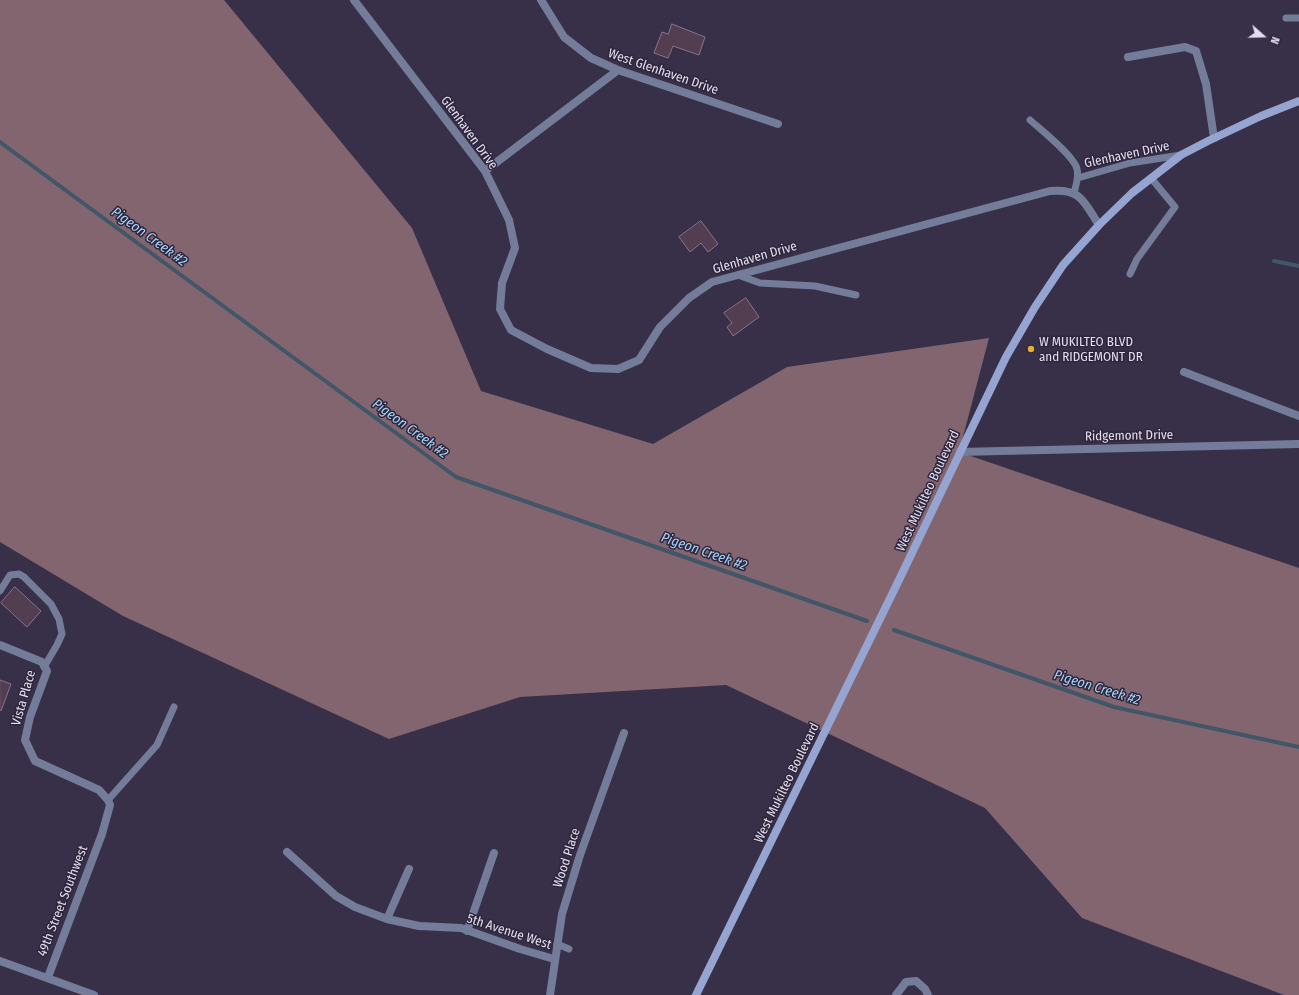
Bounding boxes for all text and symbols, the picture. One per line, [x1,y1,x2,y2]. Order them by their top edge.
north arrow [1243,16,1283,56]
text: N [1268,35,1282,46]
street label: West Glenhaven Drive [606,46,720,98]
street label: Glenhaven Drive [437,93,501,173]
street label: Glenhaven Drive [1083,138,1171,172]
water label: Pigeon Creek #2 [108,204,190,270]
street label: Glenhaven Drive [711,239,799,277]
place label: W MUKILTEO BLVD and RIDGEMONT DR [1039,334,1143,365]
marker: W MUKILTEO BLVD and RIDGEMONT DR [1026,344,1036,354]
water label: Pigeon Creek #2 [369,396,451,462]
street label: Ridgemont Drive [1085,427,1173,445]
street label: West Mukilteo Boulevard [893,428,963,554]
water label: Pigeon Creek #2 [659,529,749,575]
water label: Pigeon Creek #2 [1052,667,1142,709]
street label: Vista Place [9,668,39,728]
street label: West Mukilteo Boulevard [751,720,823,846]
street label: Wood Place [550,826,584,890]
street label: 49th Street Southwest [35,843,91,959]
street label: 5th Avenue West [465,911,553,953]

